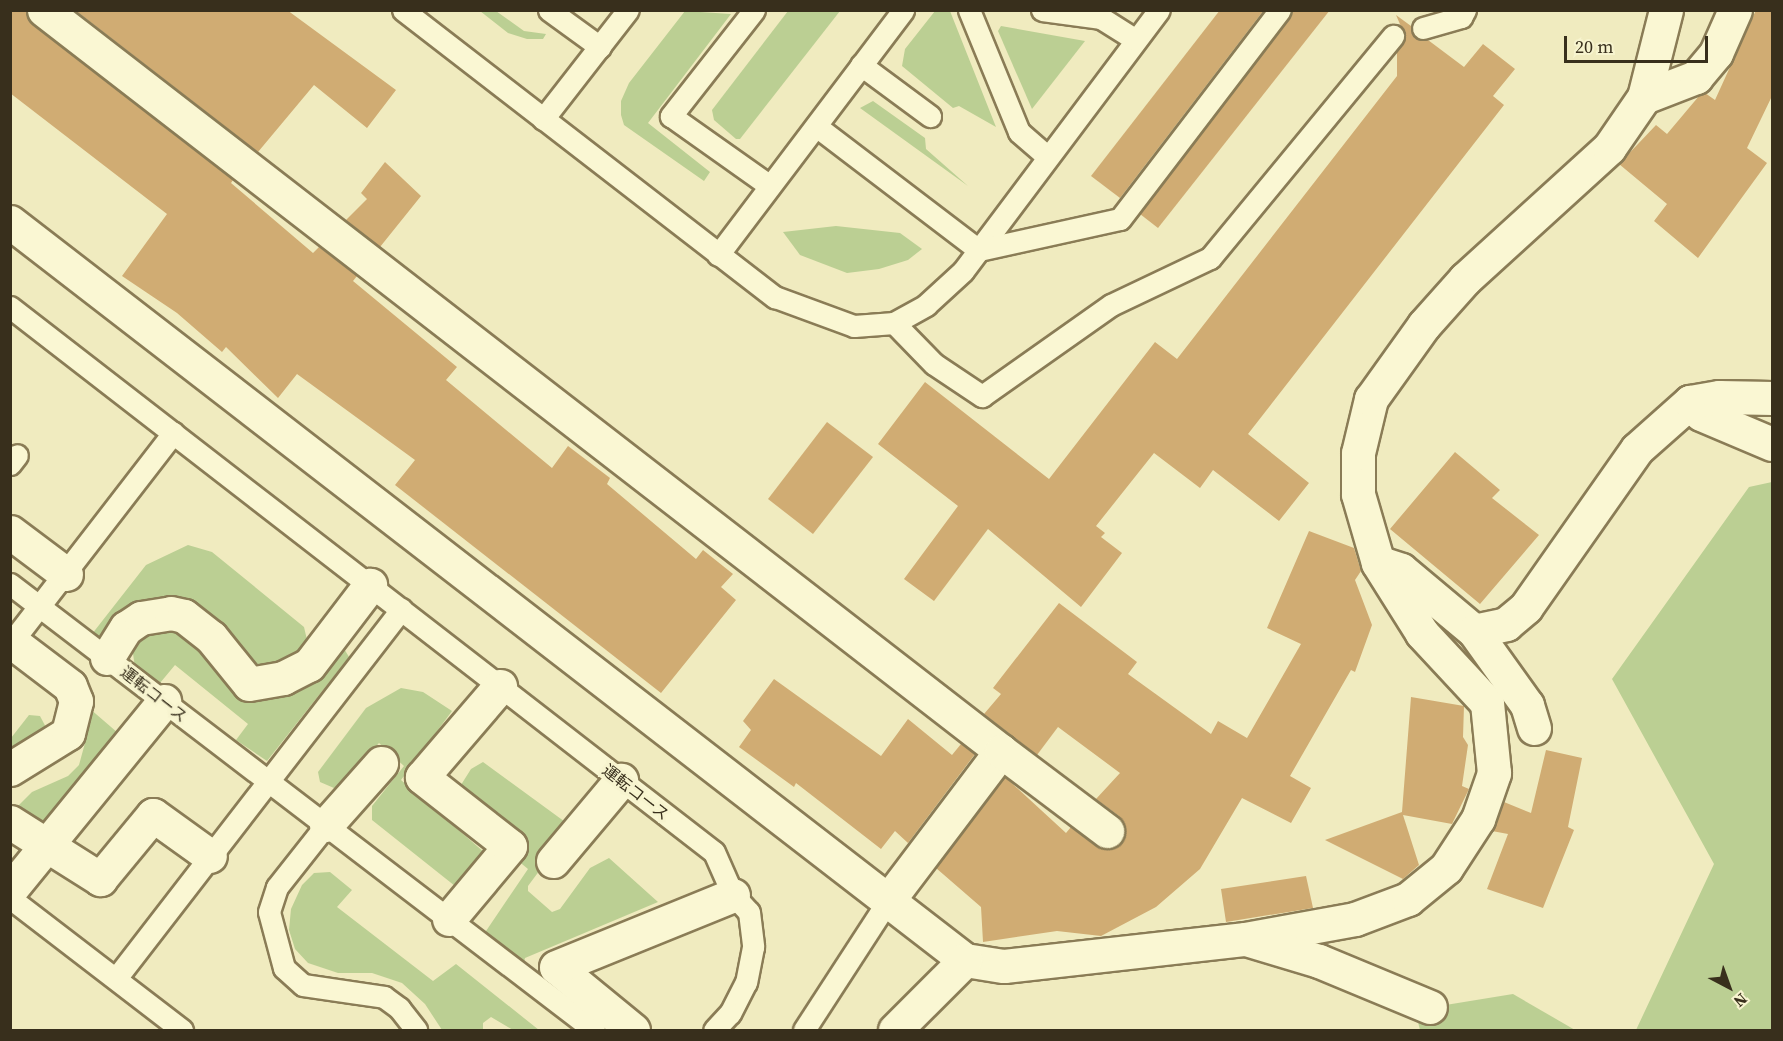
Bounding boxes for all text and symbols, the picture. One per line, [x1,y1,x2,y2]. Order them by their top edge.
scale bar [1567,24,1711,62]
text: 20 m [1575,34,1613,59]
street label: 運転コース [117,662,191,726]
street label: 運転コース [599,760,673,824]
north arrow [1699,957,1759,1017]
text: N [1729,988,1752,1013]

